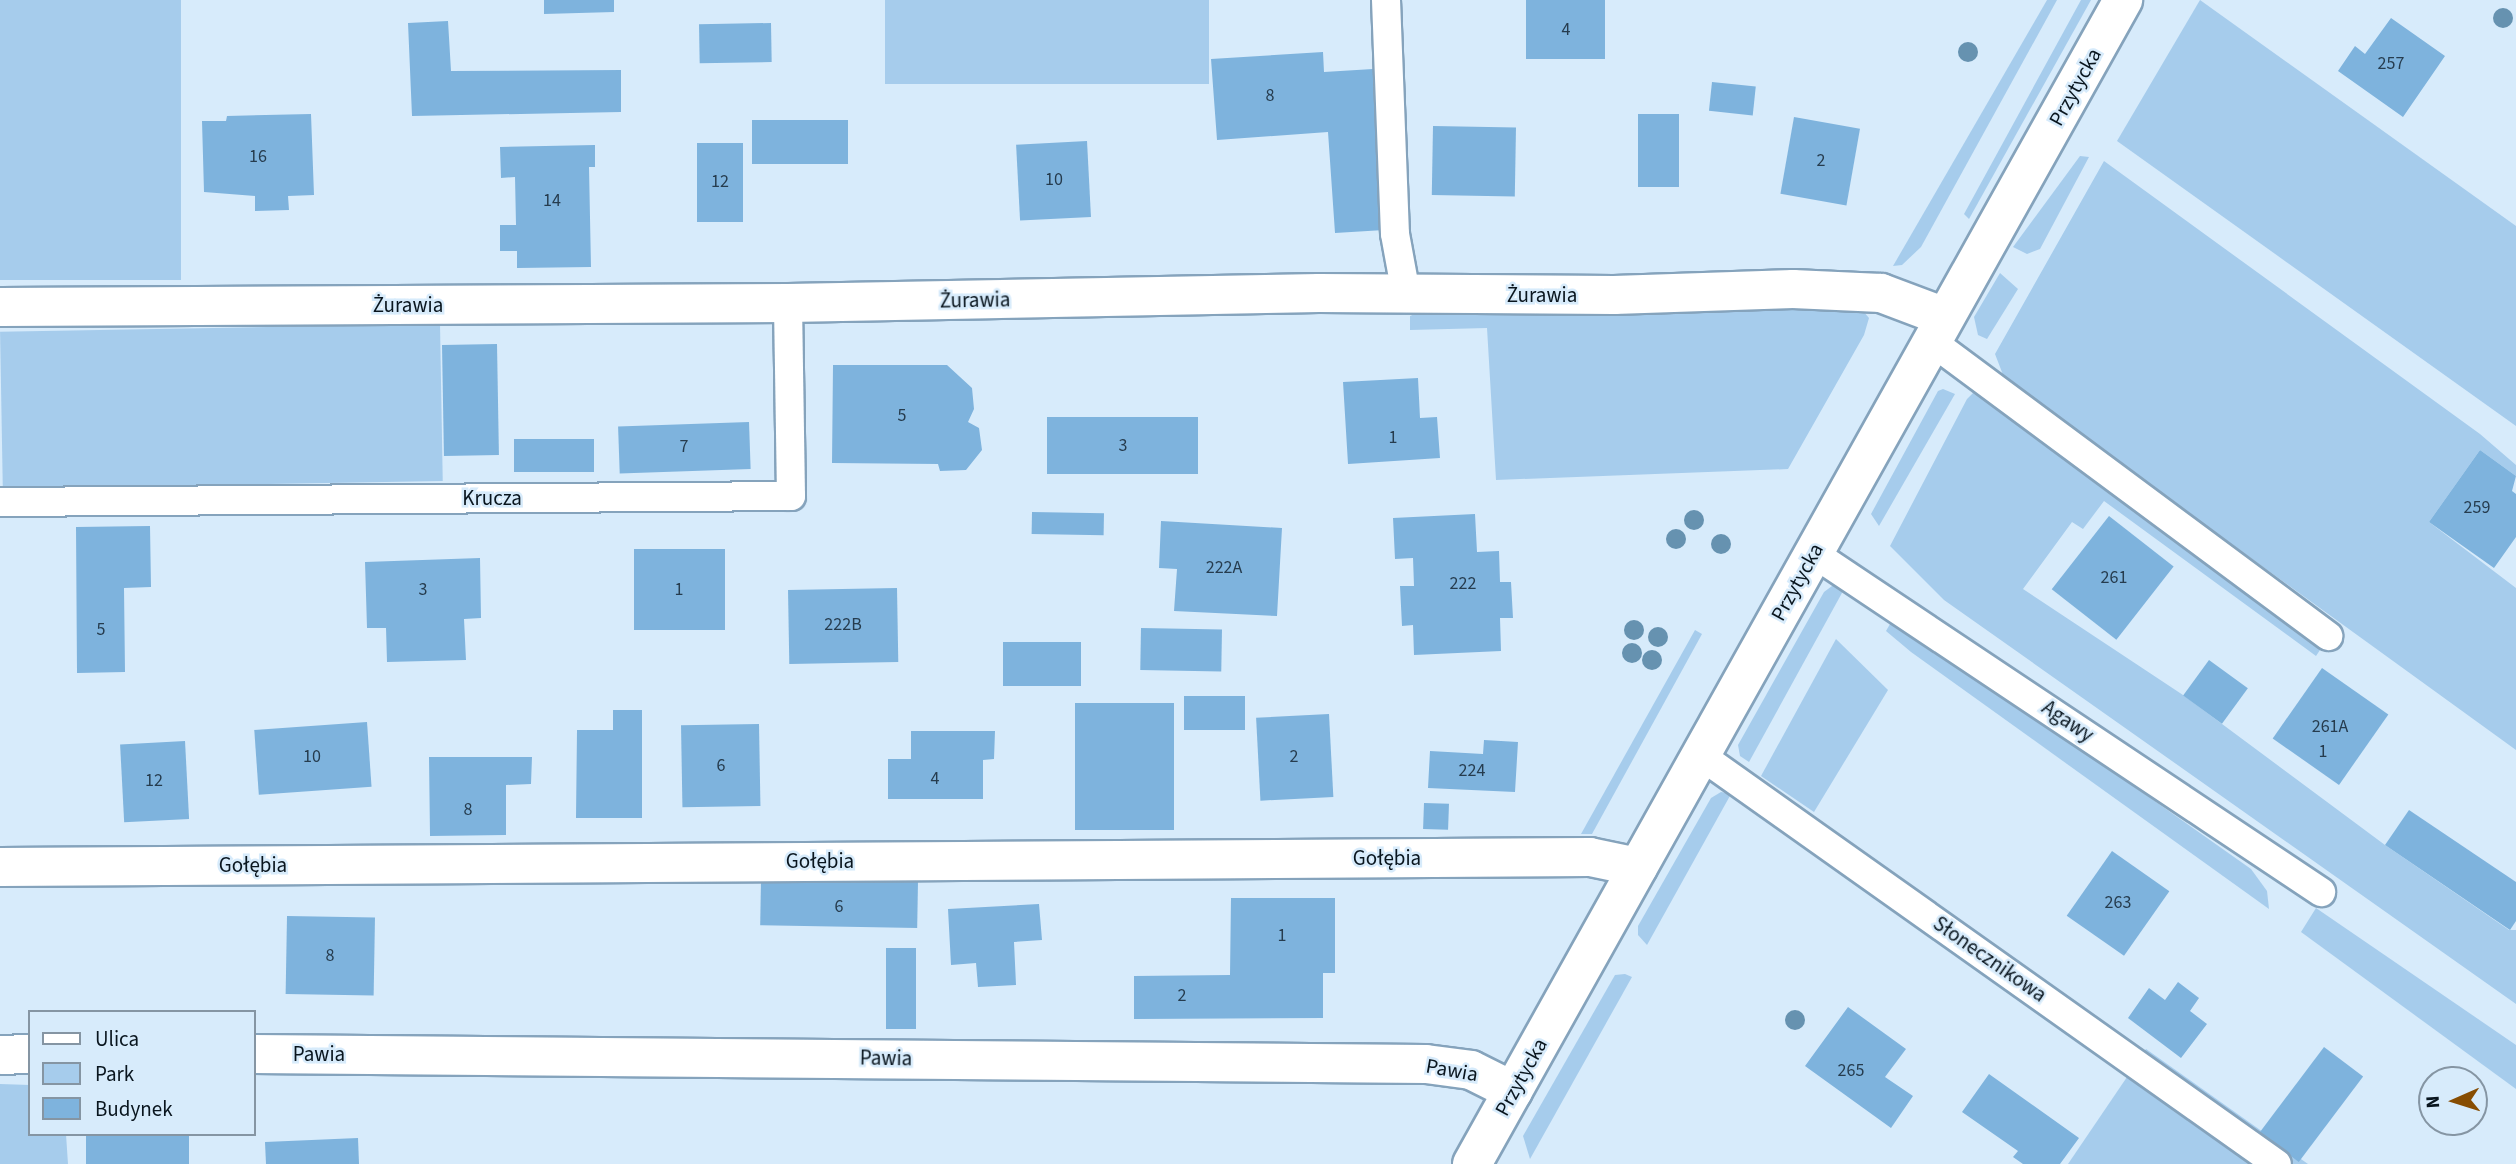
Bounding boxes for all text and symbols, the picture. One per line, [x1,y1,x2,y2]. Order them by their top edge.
house number: 4 [1562,19,1570,41]
street label: Przytycka [2043,44,2107,130]
house number: 257 [2378,53,2404,75]
house number: 8 [1266,85,1274,107]
house number: 16 [249,146,267,168]
house number: 2 [1817,150,1825,172]
house number: 10 [1045,169,1063,191]
house number: 12 [711,171,729,193]
house number: 14 [543,190,561,212]
street label: Żurawia [1507,282,1577,308]
street label: Żurawia [940,287,1010,313]
street label: Żurawia [373,292,443,318]
house number: 5 [898,405,906,427]
house number: 1 [1389,427,1397,449]
house number: 3 [1119,435,1127,457]
house number: 7 [680,436,688,458]
street label: Krucza [462,485,522,511]
house number: 259 [2464,497,2490,519]
street label: Przytycka [1765,539,1829,625]
house number: 222A [1206,557,1242,579]
house number: 261 [2101,567,2127,589]
house number: 222 [1450,573,1476,595]
house number: 3 [419,579,427,601]
house number: 1 [675,579,683,601]
house number: 222B [824,614,862,636]
house number: 5 [97,619,105,641]
street label: Agawy [2037,695,2099,747]
house number: 261A [2312,716,2348,738]
house number: 1 [2319,741,2327,763]
house number: 10 [303,746,321,768]
house number: 2 [1290,746,1298,768]
house number: 6 [717,755,725,777]
house number: 224 [1459,760,1485,782]
house number: 4 [931,768,939,790]
house number: 12 [145,770,163,792]
house number: 8 [464,799,472,821]
street label: Gołębia [1353,845,1421,871]
street label: Gołębia [786,848,854,874]
street label: Gołębia [219,852,287,878]
house number: 263 [2105,892,2131,914]
house number: 6 [835,896,843,918]
street label: Słonecznikowa [1928,911,2052,1007]
house number: 1 [1278,925,1286,947]
house number: 8 [326,945,334,967]
house number: 2 [1178,985,1186,1007]
legend [28,1010,256,1136]
text: Ulica [95,1024,139,1054]
street label: Przytycka [1489,1034,1553,1120]
street label: Pawia [293,1041,345,1067]
street label: Pawia [860,1045,912,1071]
street label: Pawia [1424,1053,1480,1087]
text: Park [95,1059,134,1089]
house number: 265 [1838,1060,1864,1082]
north arrow [2418,1066,2488,1136]
text: Budynek [95,1094,173,1124]
text: N [2420,1095,2447,1109]

